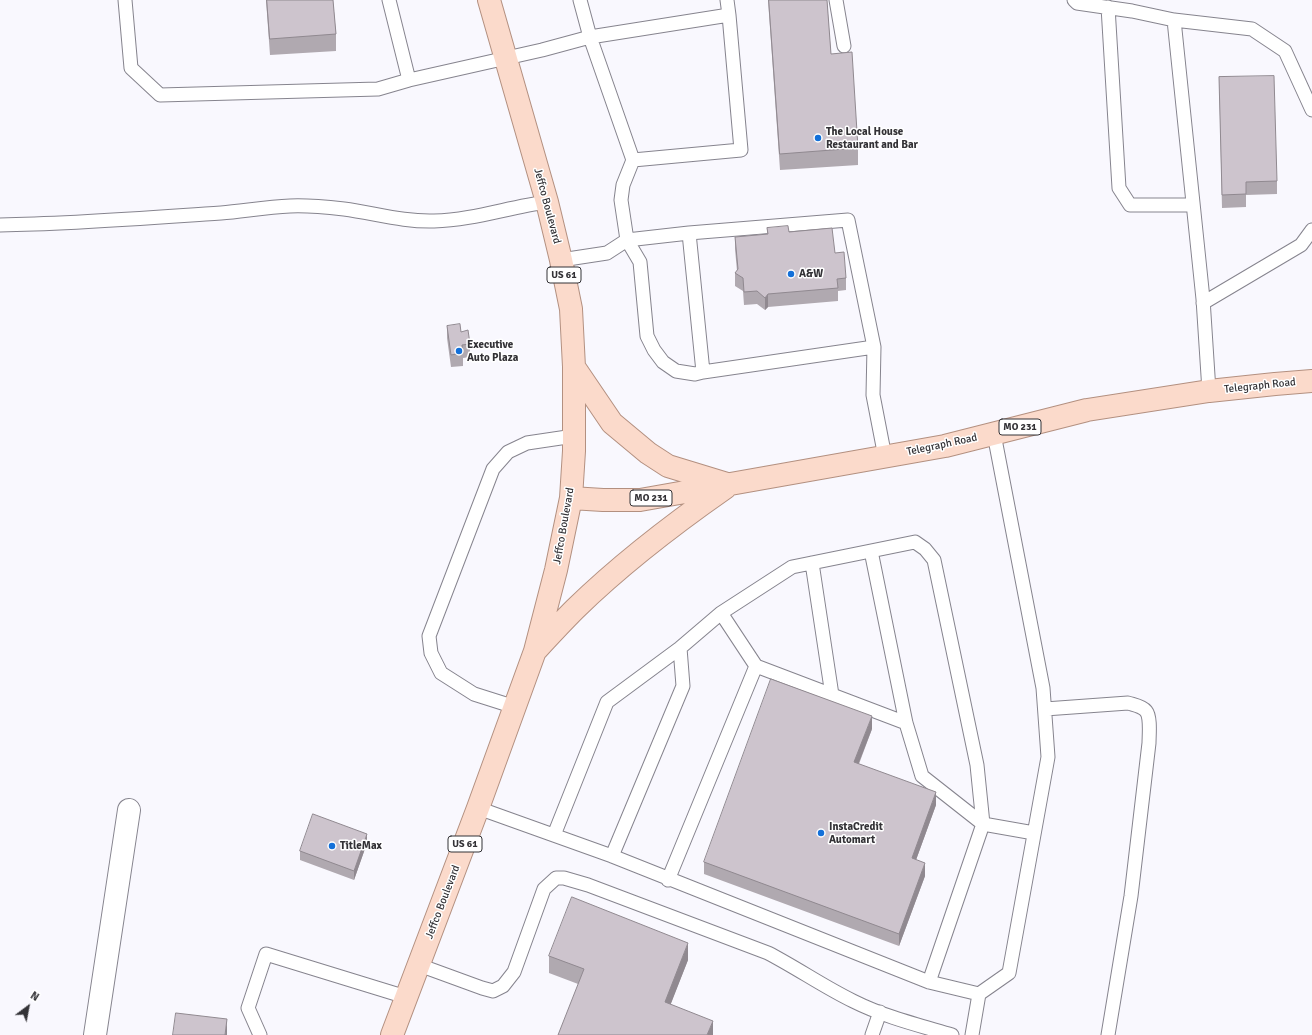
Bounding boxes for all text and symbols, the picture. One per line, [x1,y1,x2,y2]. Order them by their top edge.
place label: The Local House Restaurant and Bar [826,125,918,151]
marker: The Local House Restaurant and Bar [813,133,823,143]
street label: Jeffco Boulevard [531,167,563,245]
road number: US 61 [547,267,581,283]
place label: A&W [799,267,823,281]
marker: A&W [786,269,796,279]
place label: Executive Auto Plaza [467,338,518,364]
marker: Executive Auto Plaza [454,346,464,356]
street label: Telegraph Road [1224,376,1296,396]
road number: MO 231 [999,419,1041,435]
street label: Telegraph Road [906,431,978,459]
street label: Jeffco Boulevard [551,487,577,565]
road number: MO 231 [630,490,672,506]
place label: InstaCredit Automart [829,820,883,846]
marker: InstaCredit Automart [816,828,826,838]
road number: US 61 [448,836,482,852]
place label: TitleMax [340,839,382,853]
marker: TitleMax [327,841,337,851]
street label: Jeffco Boulevard [423,863,463,941]
north arrow [8,987,48,1027]
text: N [28,989,41,1004]

